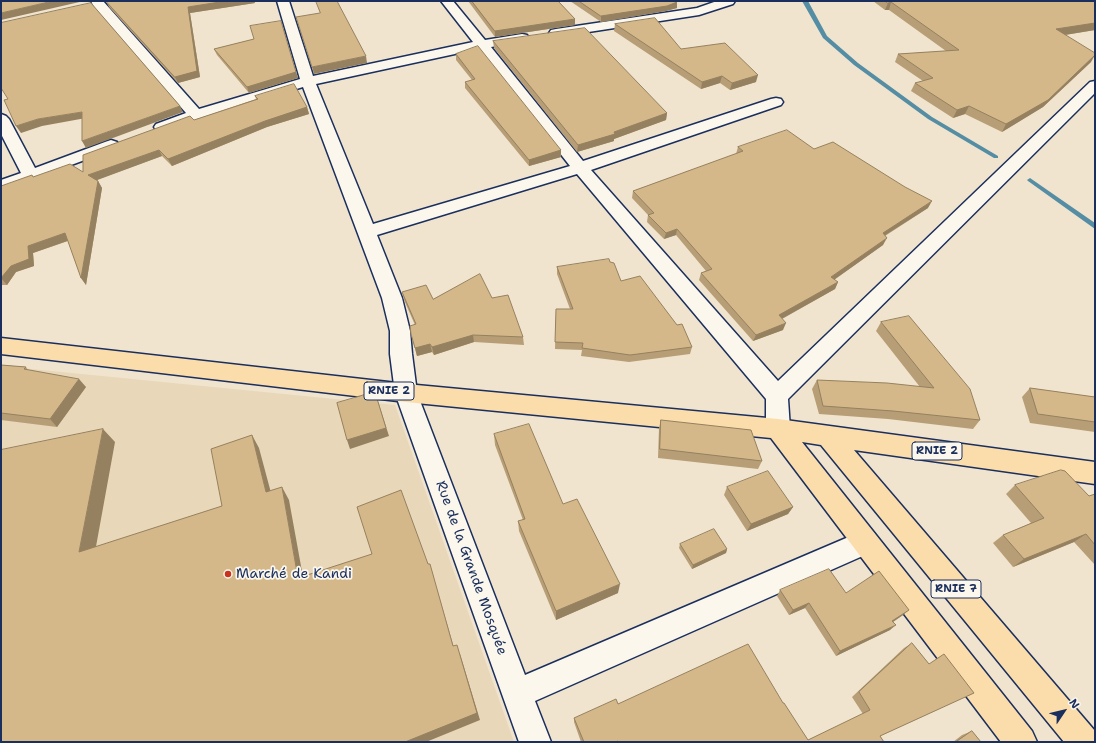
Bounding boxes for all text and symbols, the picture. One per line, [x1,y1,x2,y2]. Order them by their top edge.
road number: RNIE 2 [364,382,414,400]
road number: RNIE 2 [912,442,962,460]
street label: Rue de la Grande Mosquée [432,479,510,657]
place label: Marché de Kandi [236,566,352,582]
marker: Marché de Kandi [223,569,233,579]
road number: RNIE 7 [931,580,981,598]
north arrow [1044,691,1084,731]
text: N [1066,696,1083,712]

